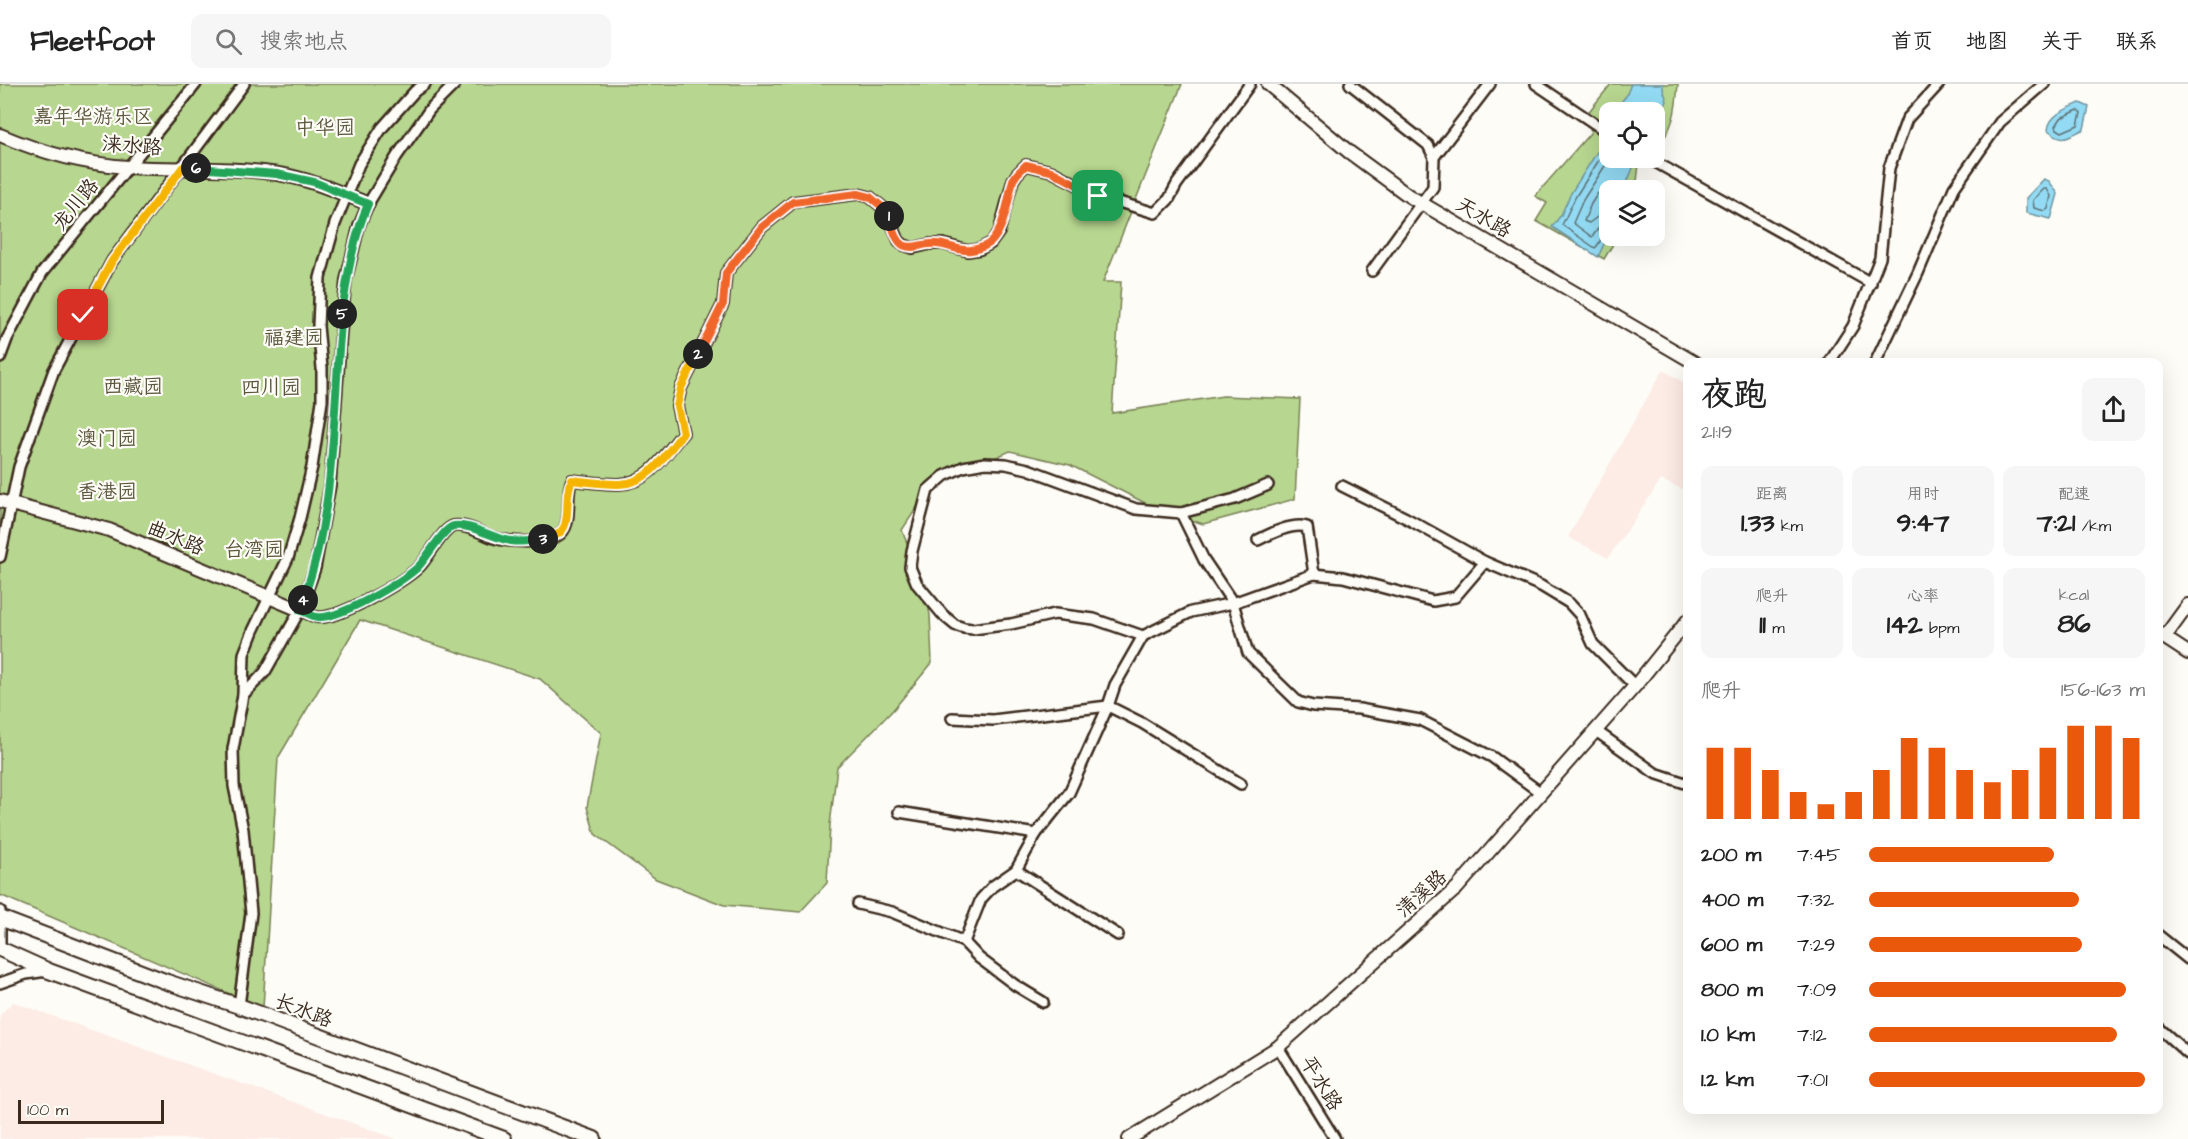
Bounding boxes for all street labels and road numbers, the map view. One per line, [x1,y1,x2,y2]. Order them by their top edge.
street label: 涞水路 [101,130,164,162]
street label: 龙川路 [46,172,106,237]
street label: 天水路 [1451,191,1517,245]
street label: 曲水路 [143,513,210,563]
street label: 清溪路 [1390,863,1454,924]
street label: 长水路 [271,987,338,1035]
street label: 平水路 [1293,1051,1349,1117]

